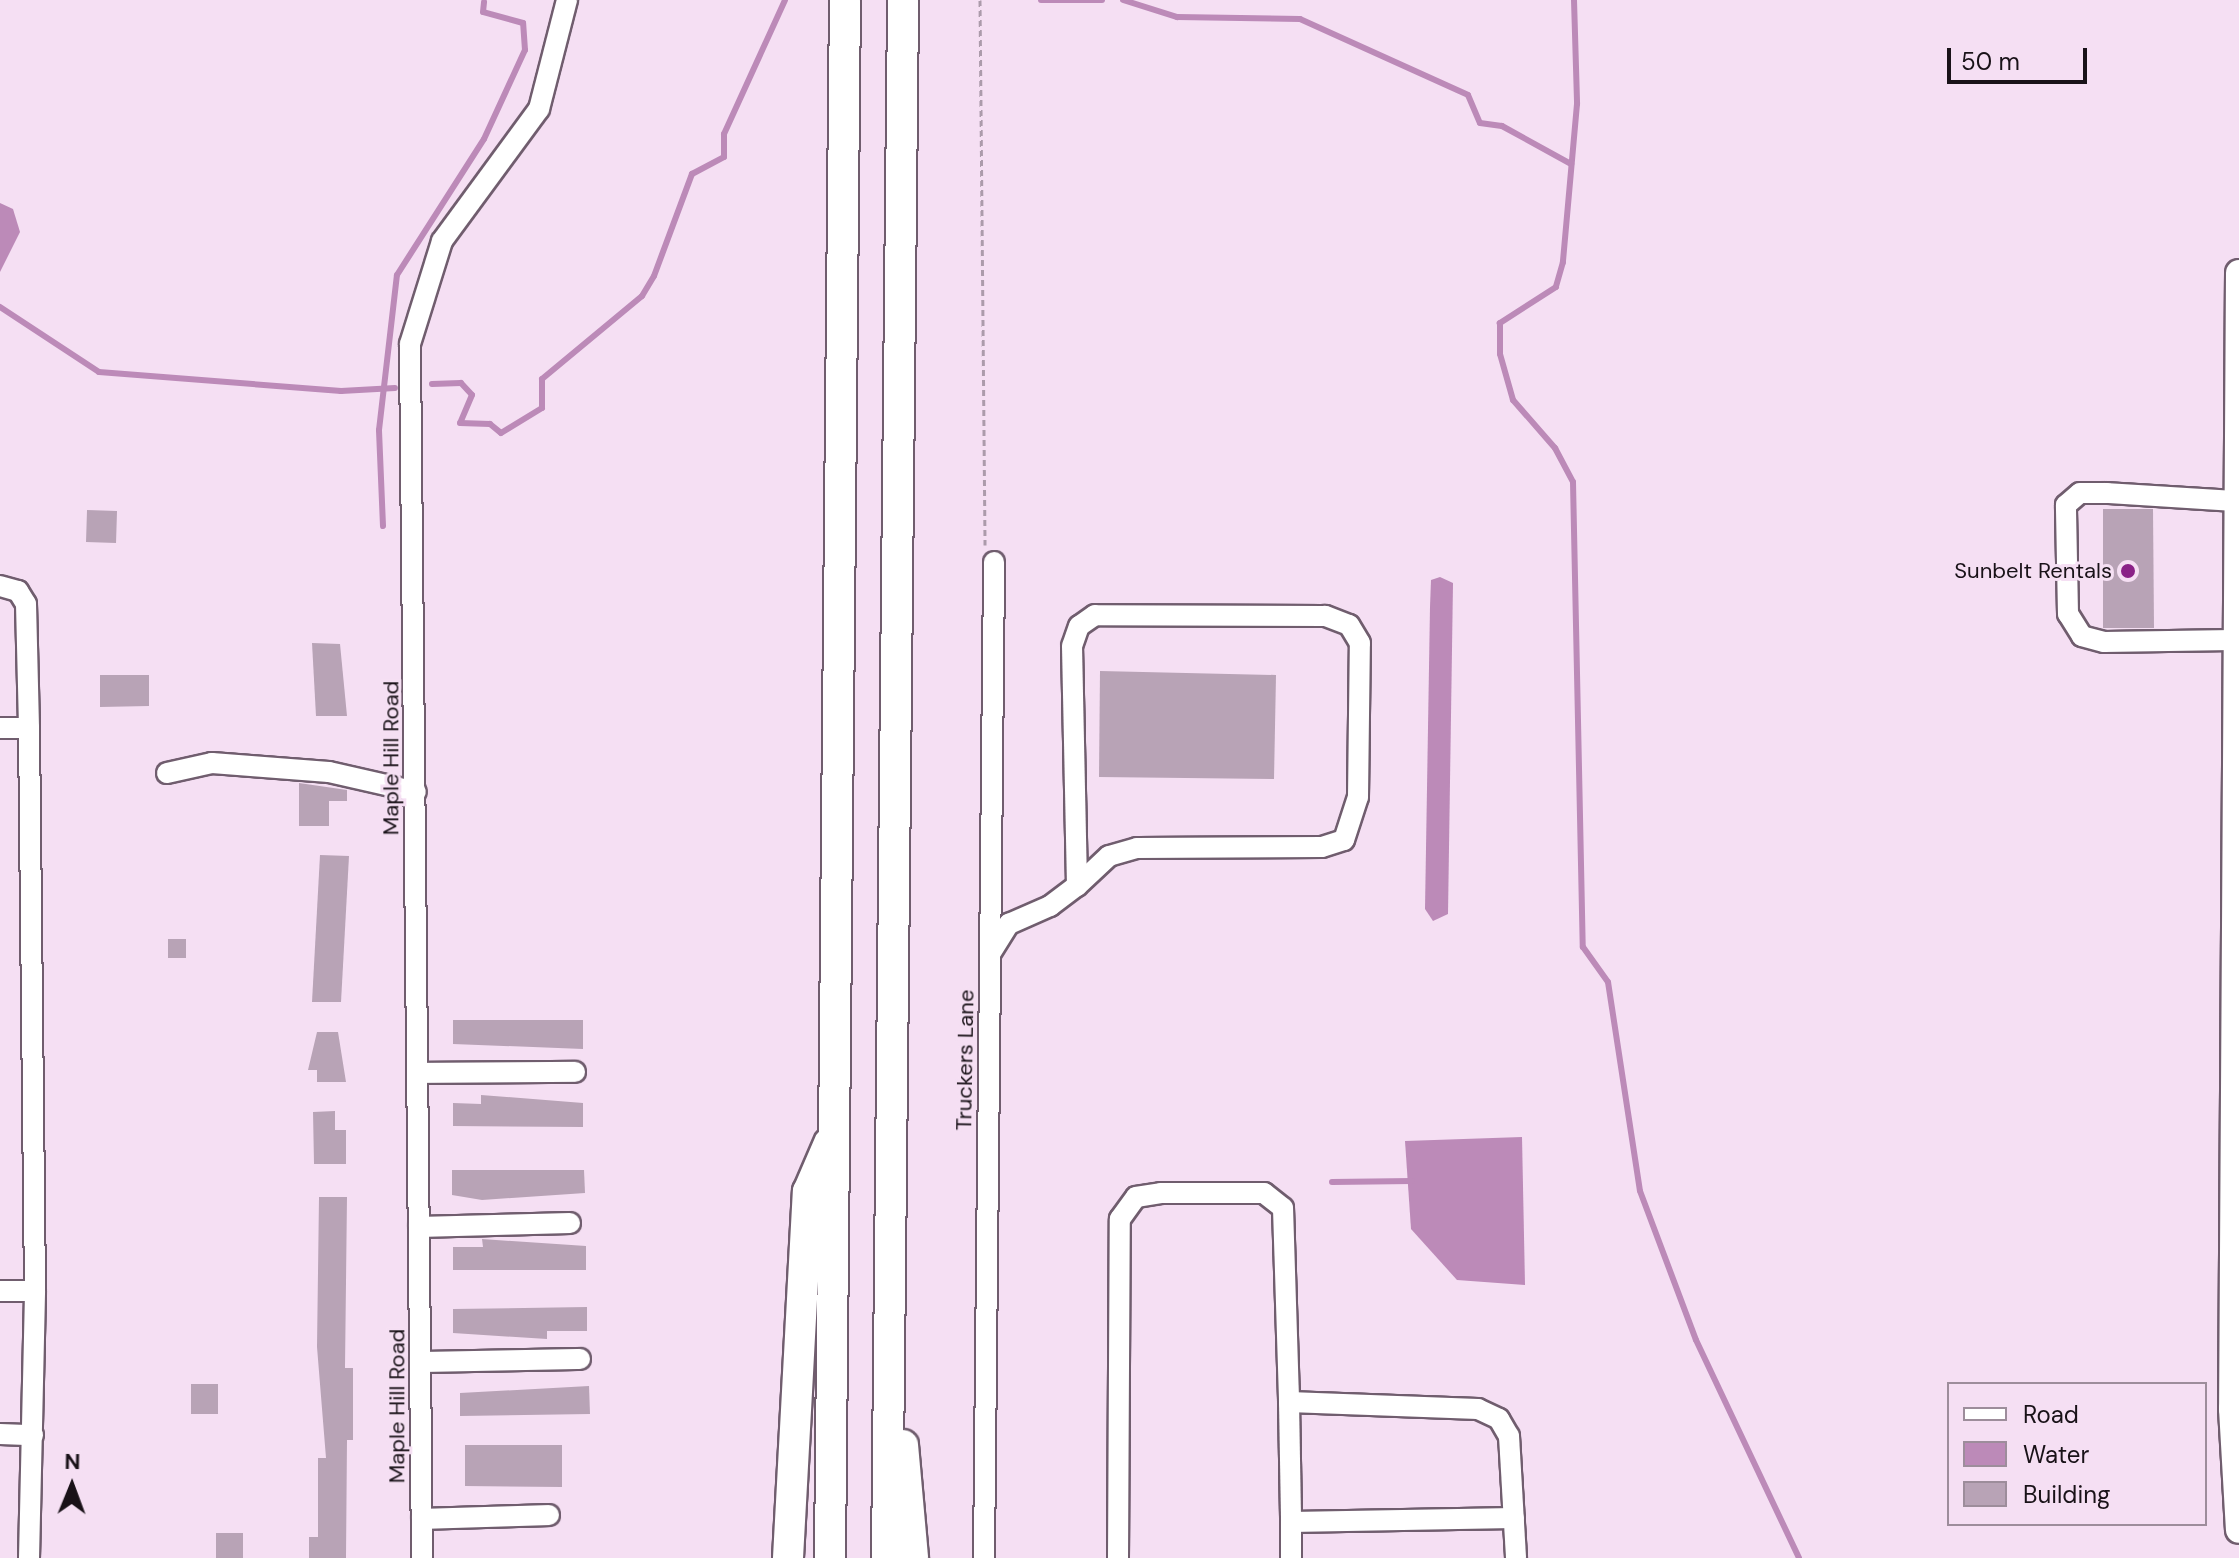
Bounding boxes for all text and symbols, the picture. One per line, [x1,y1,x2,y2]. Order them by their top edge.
scale bar [1951,32,2091,82]
text: 50 m [1961,46,2020,77]
place label: Sunbelt Rentals [1954,558,2112,584]
marker: Sunbelt Rentals [2119,562,2137,580]
street label: Maple Hill Road [378,681,404,835]
street label: Truckers Lane [951,989,979,1131]
street label: Maple Hill Road [384,1329,410,1483]
legend [1947,1382,2207,1526]
text: Road [2023,1399,2079,1430]
text: Water [2023,1439,2089,1470]
north arrow [32,1446,112,1526]
text: N [64,1447,81,1476]
text: Building [2023,1479,2110,1510]

